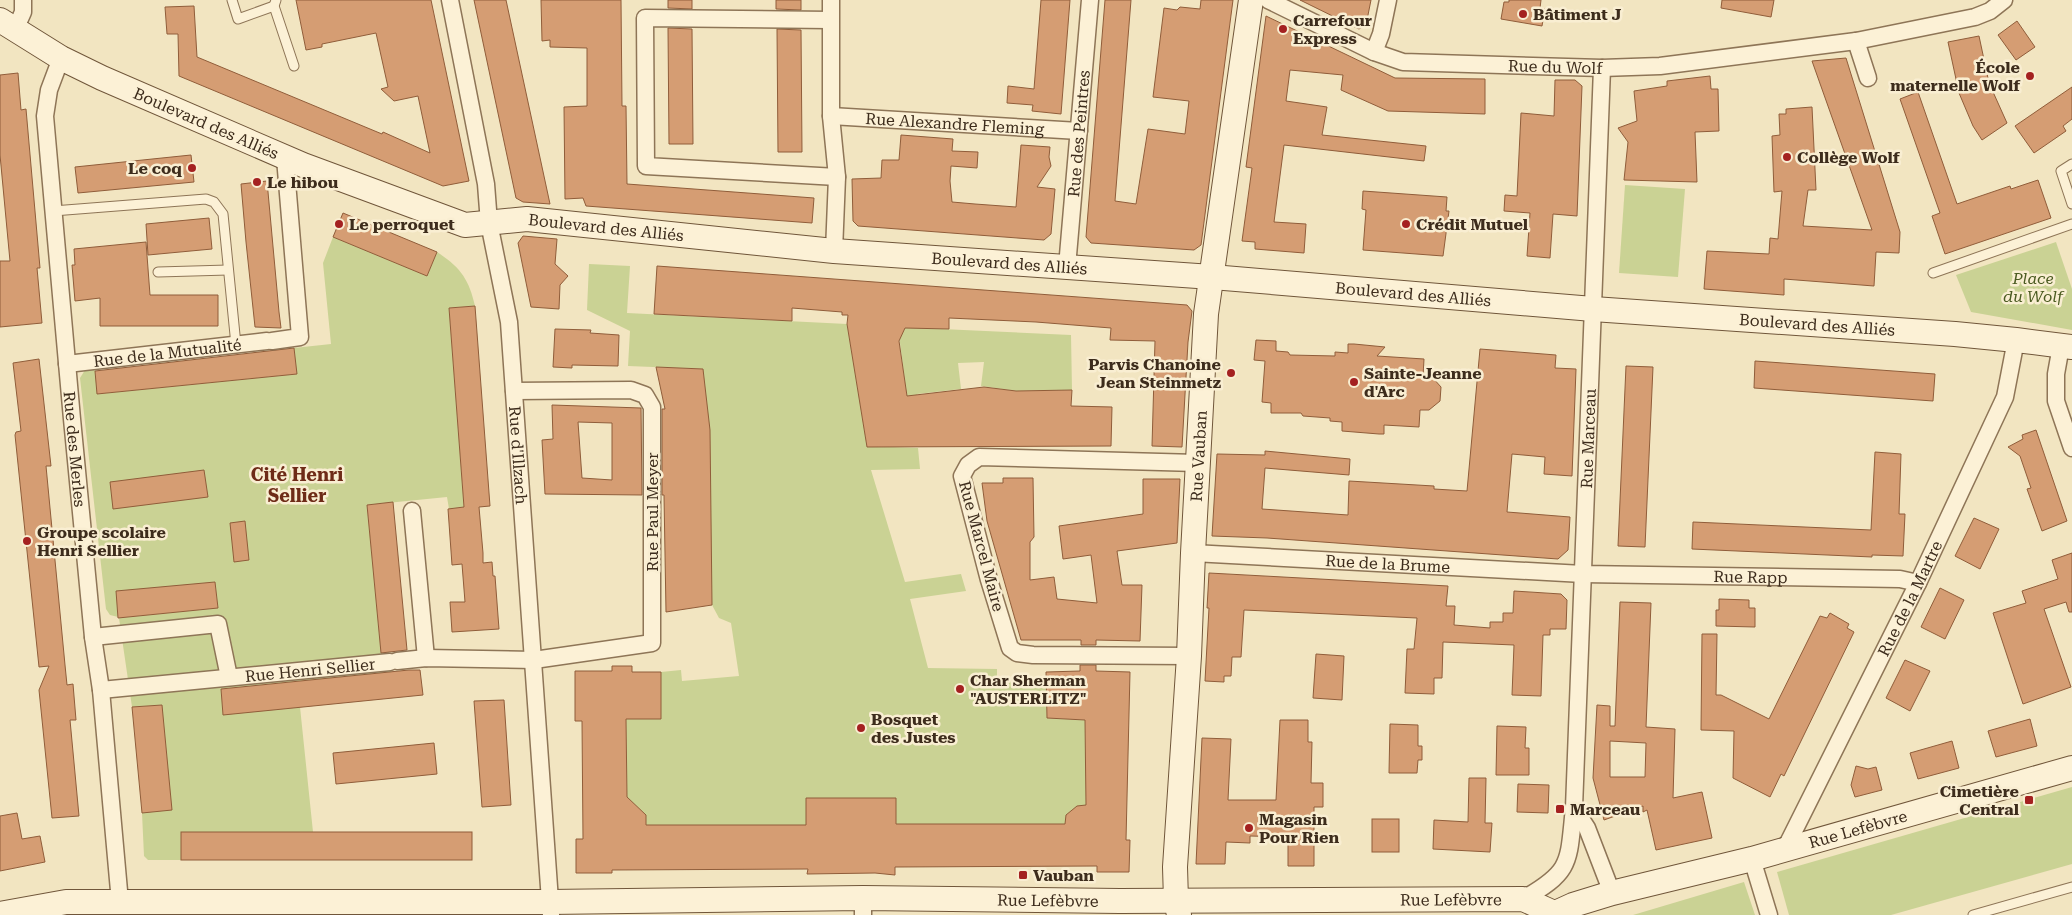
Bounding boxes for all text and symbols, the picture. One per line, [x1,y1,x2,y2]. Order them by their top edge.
place label: Bâtiment J [1533,5,1622,24]
marker: Bâtiment J [1517,8,1529,20]
place label: Carrefour Express [1293,11,1372,48]
marker: Carrefour Express [1277,23,1289,35]
street label: Rue du Wolf [1508,56,1604,78]
place label: École maternelle Wolf [1890,58,2021,95]
street label: Rue des Peintres [1064,69,1094,198]
marker: École maternelle Wolf [2024,70,2036,82]
street label: Boulevard des Alliés [131,84,282,163]
street label: Rue Alexandre Fleming [865,109,1046,139]
place label: Collège Wolf [1797,148,1901,167]
marker: Collège Wolf [1781,151,1793,163]
place label: Le coq [128,159,182,178]
marker: Le coq [186,162,198,174]
place label: Le hibou [267,173,339,192]
marker: Le hibou [251,176,263,188]
street label: Boulevard des Alliés [527,210,685,245]
place label: Le perroquet [349,215,455,234]
place label: Crédit Mutuel [1416,215,1529,234]
marker: Le perroquet [333,218,345,230]
marker: Crédit Mutuel [1400,218,1412,230]
street label: Boulevard des Alliés [931,249,1088,278]
park label: Place du Wolf [2003,269,2065,306]
street label: Boulevard des Alliés [1335,278,1492,310]
street label: Boulevard des Alliés [1738,310,1896,340]
street label: Rue de la Mutualité [92,335,243,371]
place label: Parvis Chanoine Jean Steinmetz [1088,355,1221,392]
place label: Sainte-Jeanne d'Arc [1364,364,1482,401]
marker: Parvis Chanoine Jean Steinmetz [1225,367,1237,379]
marker: Sainte-Jeanne d'Arc [1348,376,1360,388]
street label: Rue Marceau [1577,388,1600,489]
street label: Rue des Merles [60,391,89,508]
street label: Rue d'Illzach [505,405,531,505]
street label: Rue Vauban [1187,410,1211,502]
street label: Rue Paul Meyer [643,452,662,572]
district label: Cité Henri Sellier [251,464,343,506]
street label: Rue Marcel Maire [955,479,1008,614]
place label: Groupe scolaire Henri Sellier [37,523,166,560]
marker: Groupe scolaire Henri Sellier [21,535,33,547]
street label: Rue de la Martre [1874,538,1947,660]
street label: Rue de la Brume [1325,551,1451,577]
street label: Rue Rapp [1713,567,1788,587]
street label: Rue Henri Sellier [244,654,377,686]
place label: Char Sherman "AUSTERLITZ" [970,671,1087,708]
marker: Char Sherman "AUSTERLITZ" [954,683,966,695]
place label: Bosquet des Justes [871,710,956,747]
marker: Bosquet des Justes [855,722,867,734]
place label: Cimetière Central [1940,782,2020,819]
marker: Cimetière Central [2023,794,2035,806]
place label: Marceau [1570,800,1641,819]
marker: Marceau [1554,803,1566,815]
street label: Rue Lefèbvre [1806,806,1910,852]
place label: Magasin Pour Rien [1259,810,1339,847]
marker: Magasin Pour Rien [1243,822,1255,834]
place label: Vauban [1033,866,1094,885]
marker: Vauban [1017,869,1029,881]
street label: Rue Lefèbvre [1400,890,1502,910]
street label: Rue Lefèbvre [997,891,1099,911]

